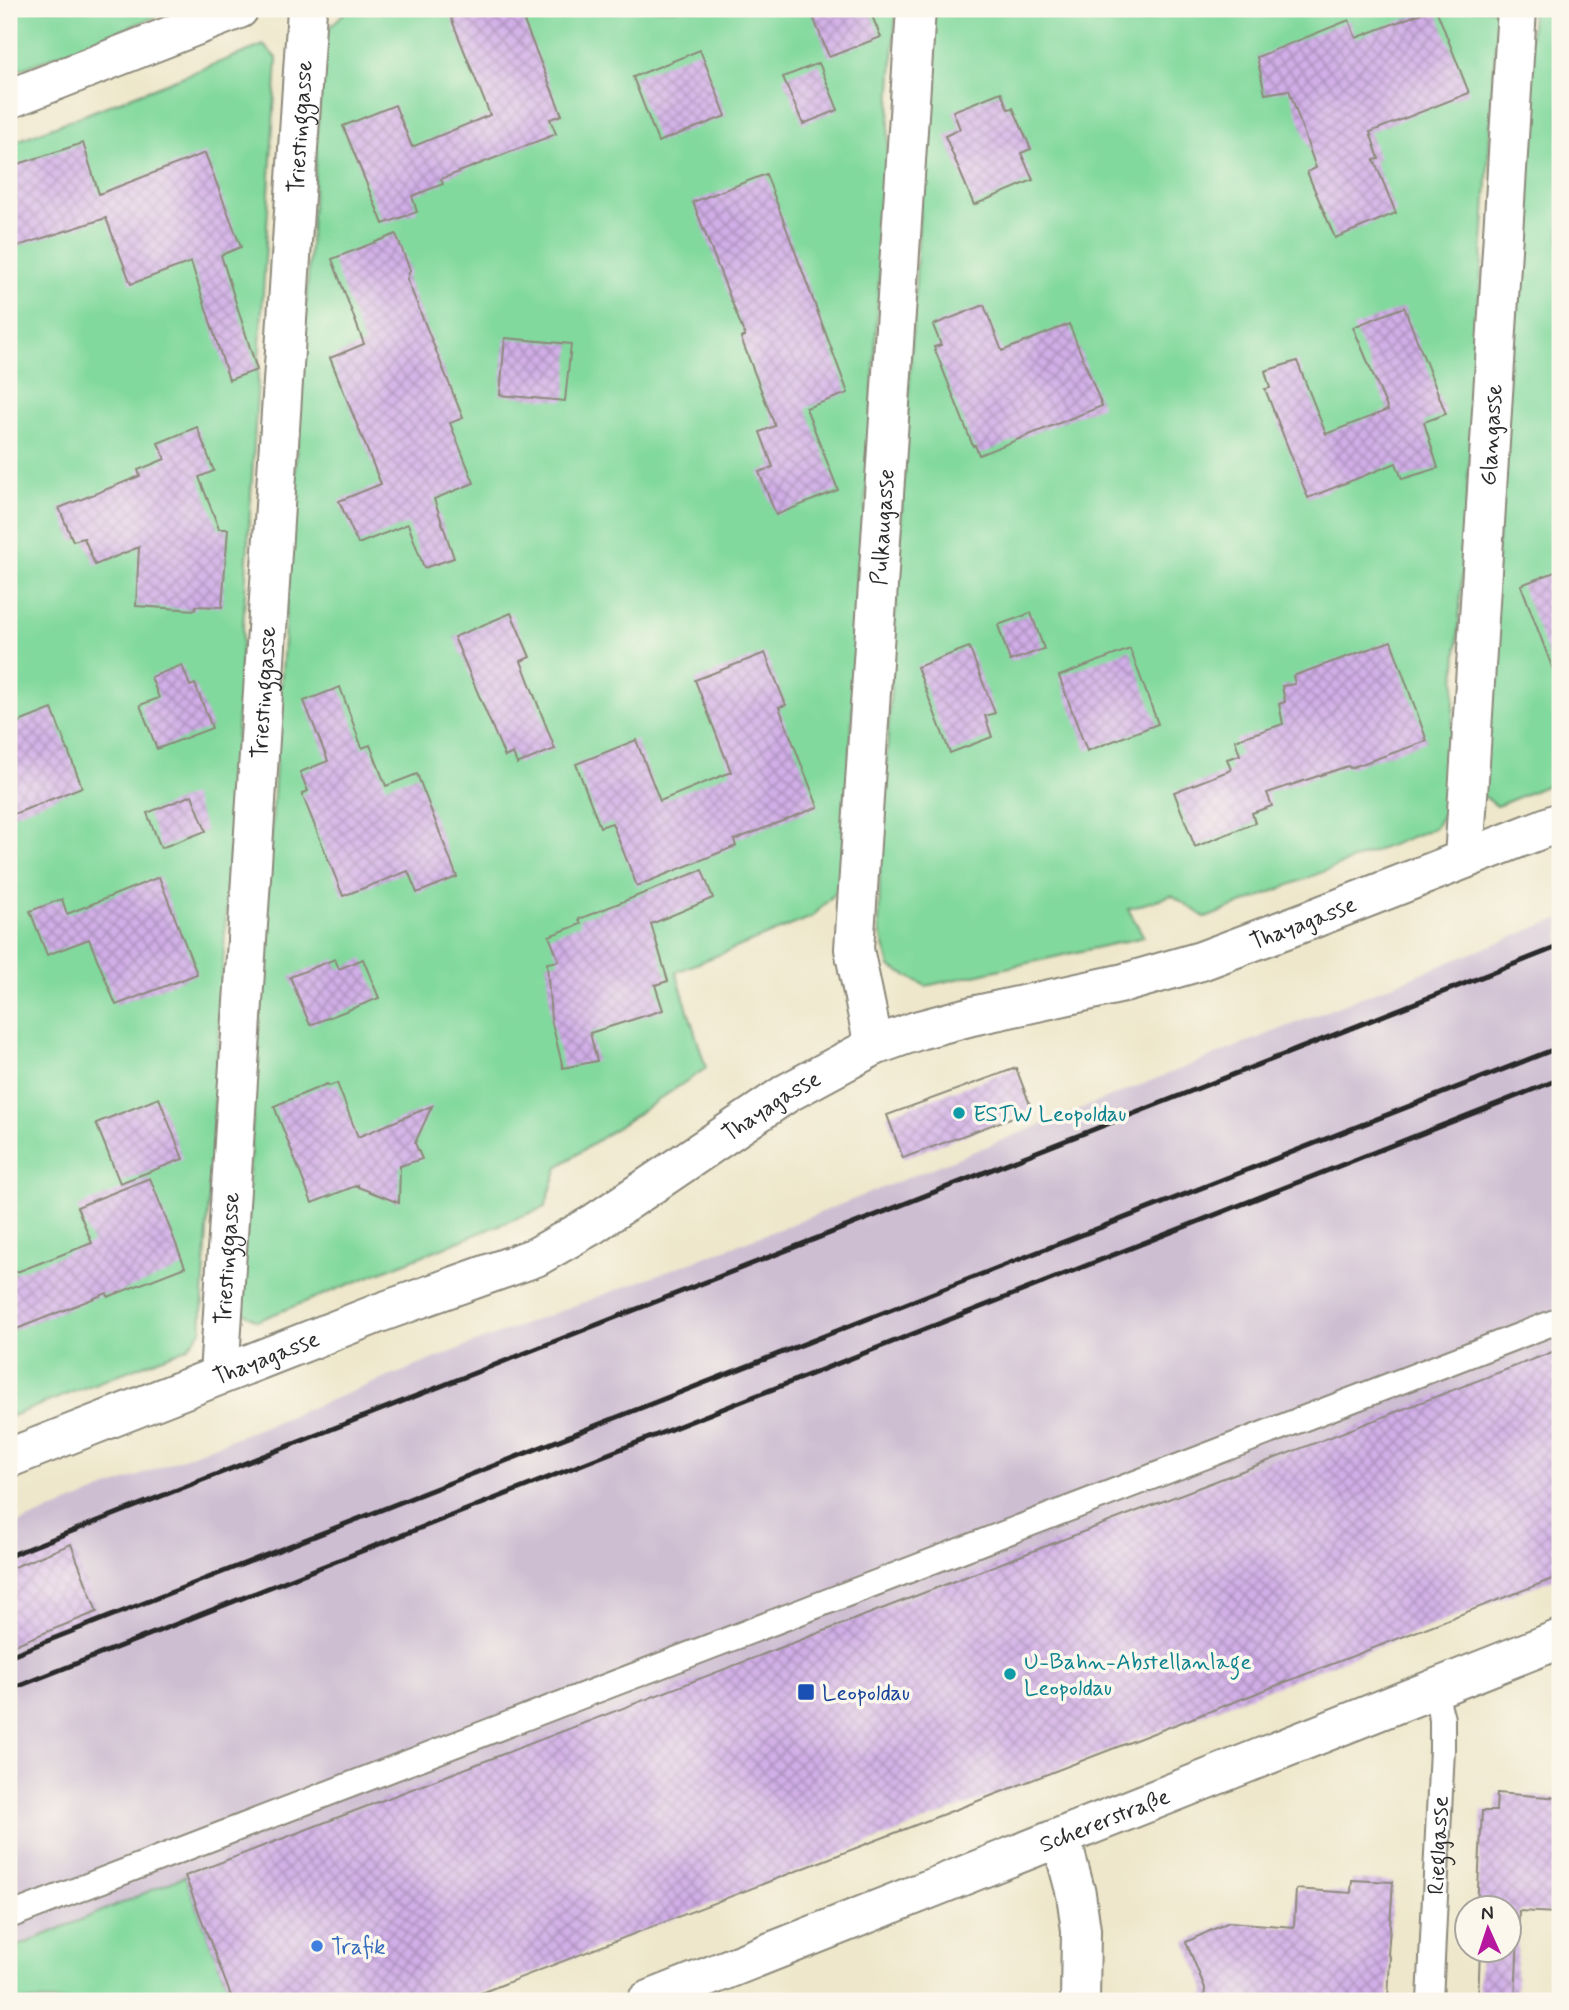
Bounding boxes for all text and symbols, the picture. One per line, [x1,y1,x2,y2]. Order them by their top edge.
street label: Triestinggasse [282,59,321,194]
street label: Glangasse [1474,383,1511,487]
street label: Pulkaugasse [865,468,903,586]
street label: Triestinggasse [246,625,284,760]
street label: Thayagasse [1246,890,1361,958]
street label: Thayagasse [717,1065,827,1150]
place label: ESTW Leopoldau [973,1100,1127,1130]
marker: ESTW Leopoldau [951,1105,967,1121]
street label: Triestinggasse [209,1191,248,1326]
street label: Thayagasse [209,1325,324,1394]
place label: U-Bahn-Abstellanlage Leopoldau [1024,1648,1252,1704]
marker: U-Bahn-Abstellanlage Leopoldau [1002,1666,1018,1682]
place label: Leopoldau [822,1679,910,1709]
marker: Leopoldau [796,1682,816,1702]
street label: Schererstraße [1036,1782,1175,1861]
street label: Rieglgasse [1422,1795,1457,1895]
north arrow [1454,1895,1524,1965]
text: N [1480,1901,1494,1926]
place label: Trafik [331,1933,386,1963]
marker: Trafik [309,1938,325,1954]

